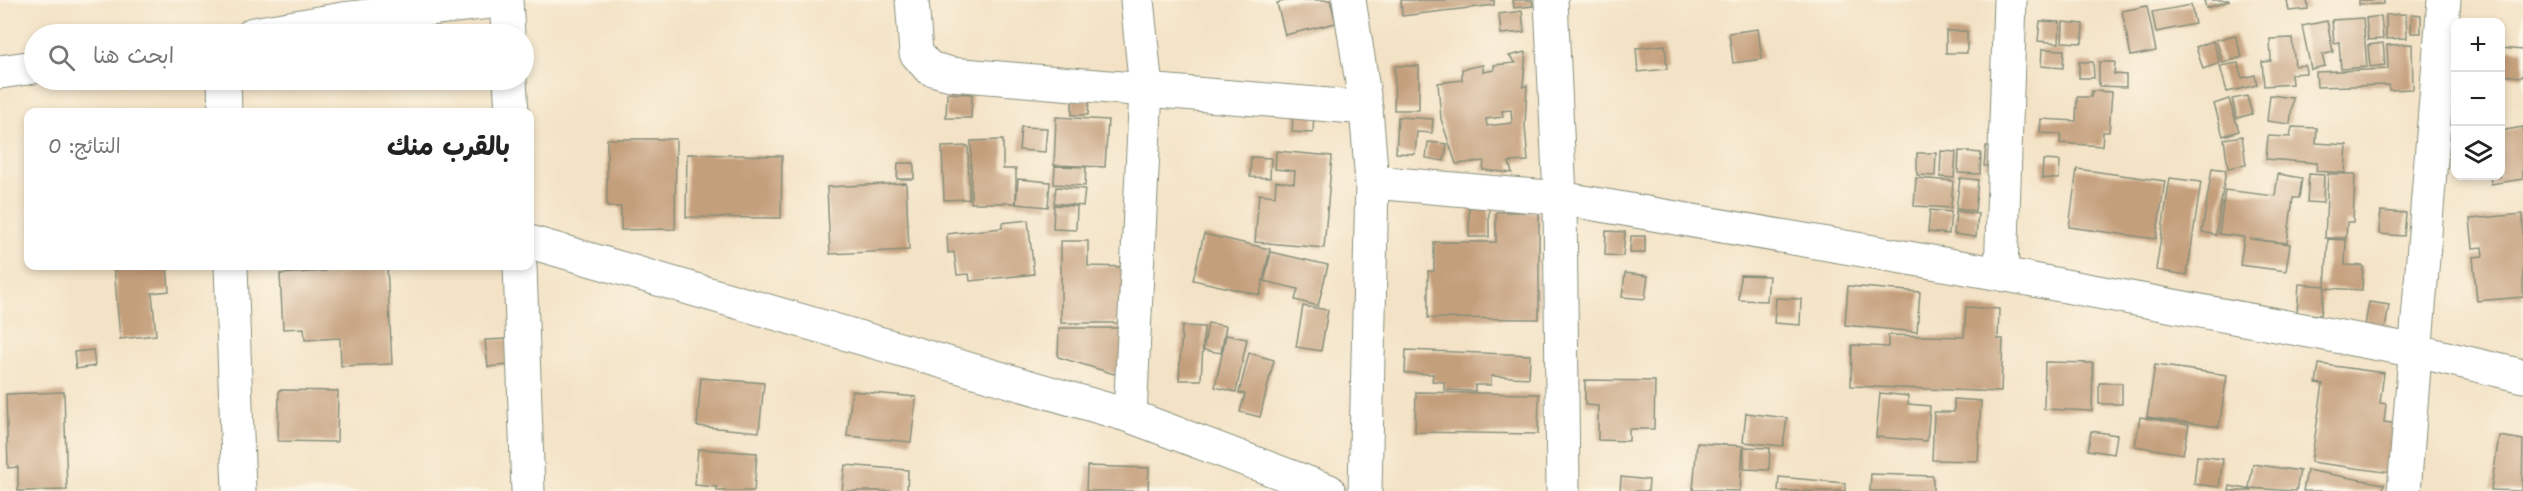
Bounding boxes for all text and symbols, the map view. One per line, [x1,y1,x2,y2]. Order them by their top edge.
map controls [2451,18,2505,180]
button: + [2451,18,2505,72]
search box [24,24,534,90]
icon: search [45,41,78,74]
text: ابحث هنا [93,41,174,70]
button: − [2451,72,2505,126]
button: layers [2451,126,2505,180]
text: بالقرب منك [387,128,510,163]
text: النتائج: 0 [48,133,121,159]

